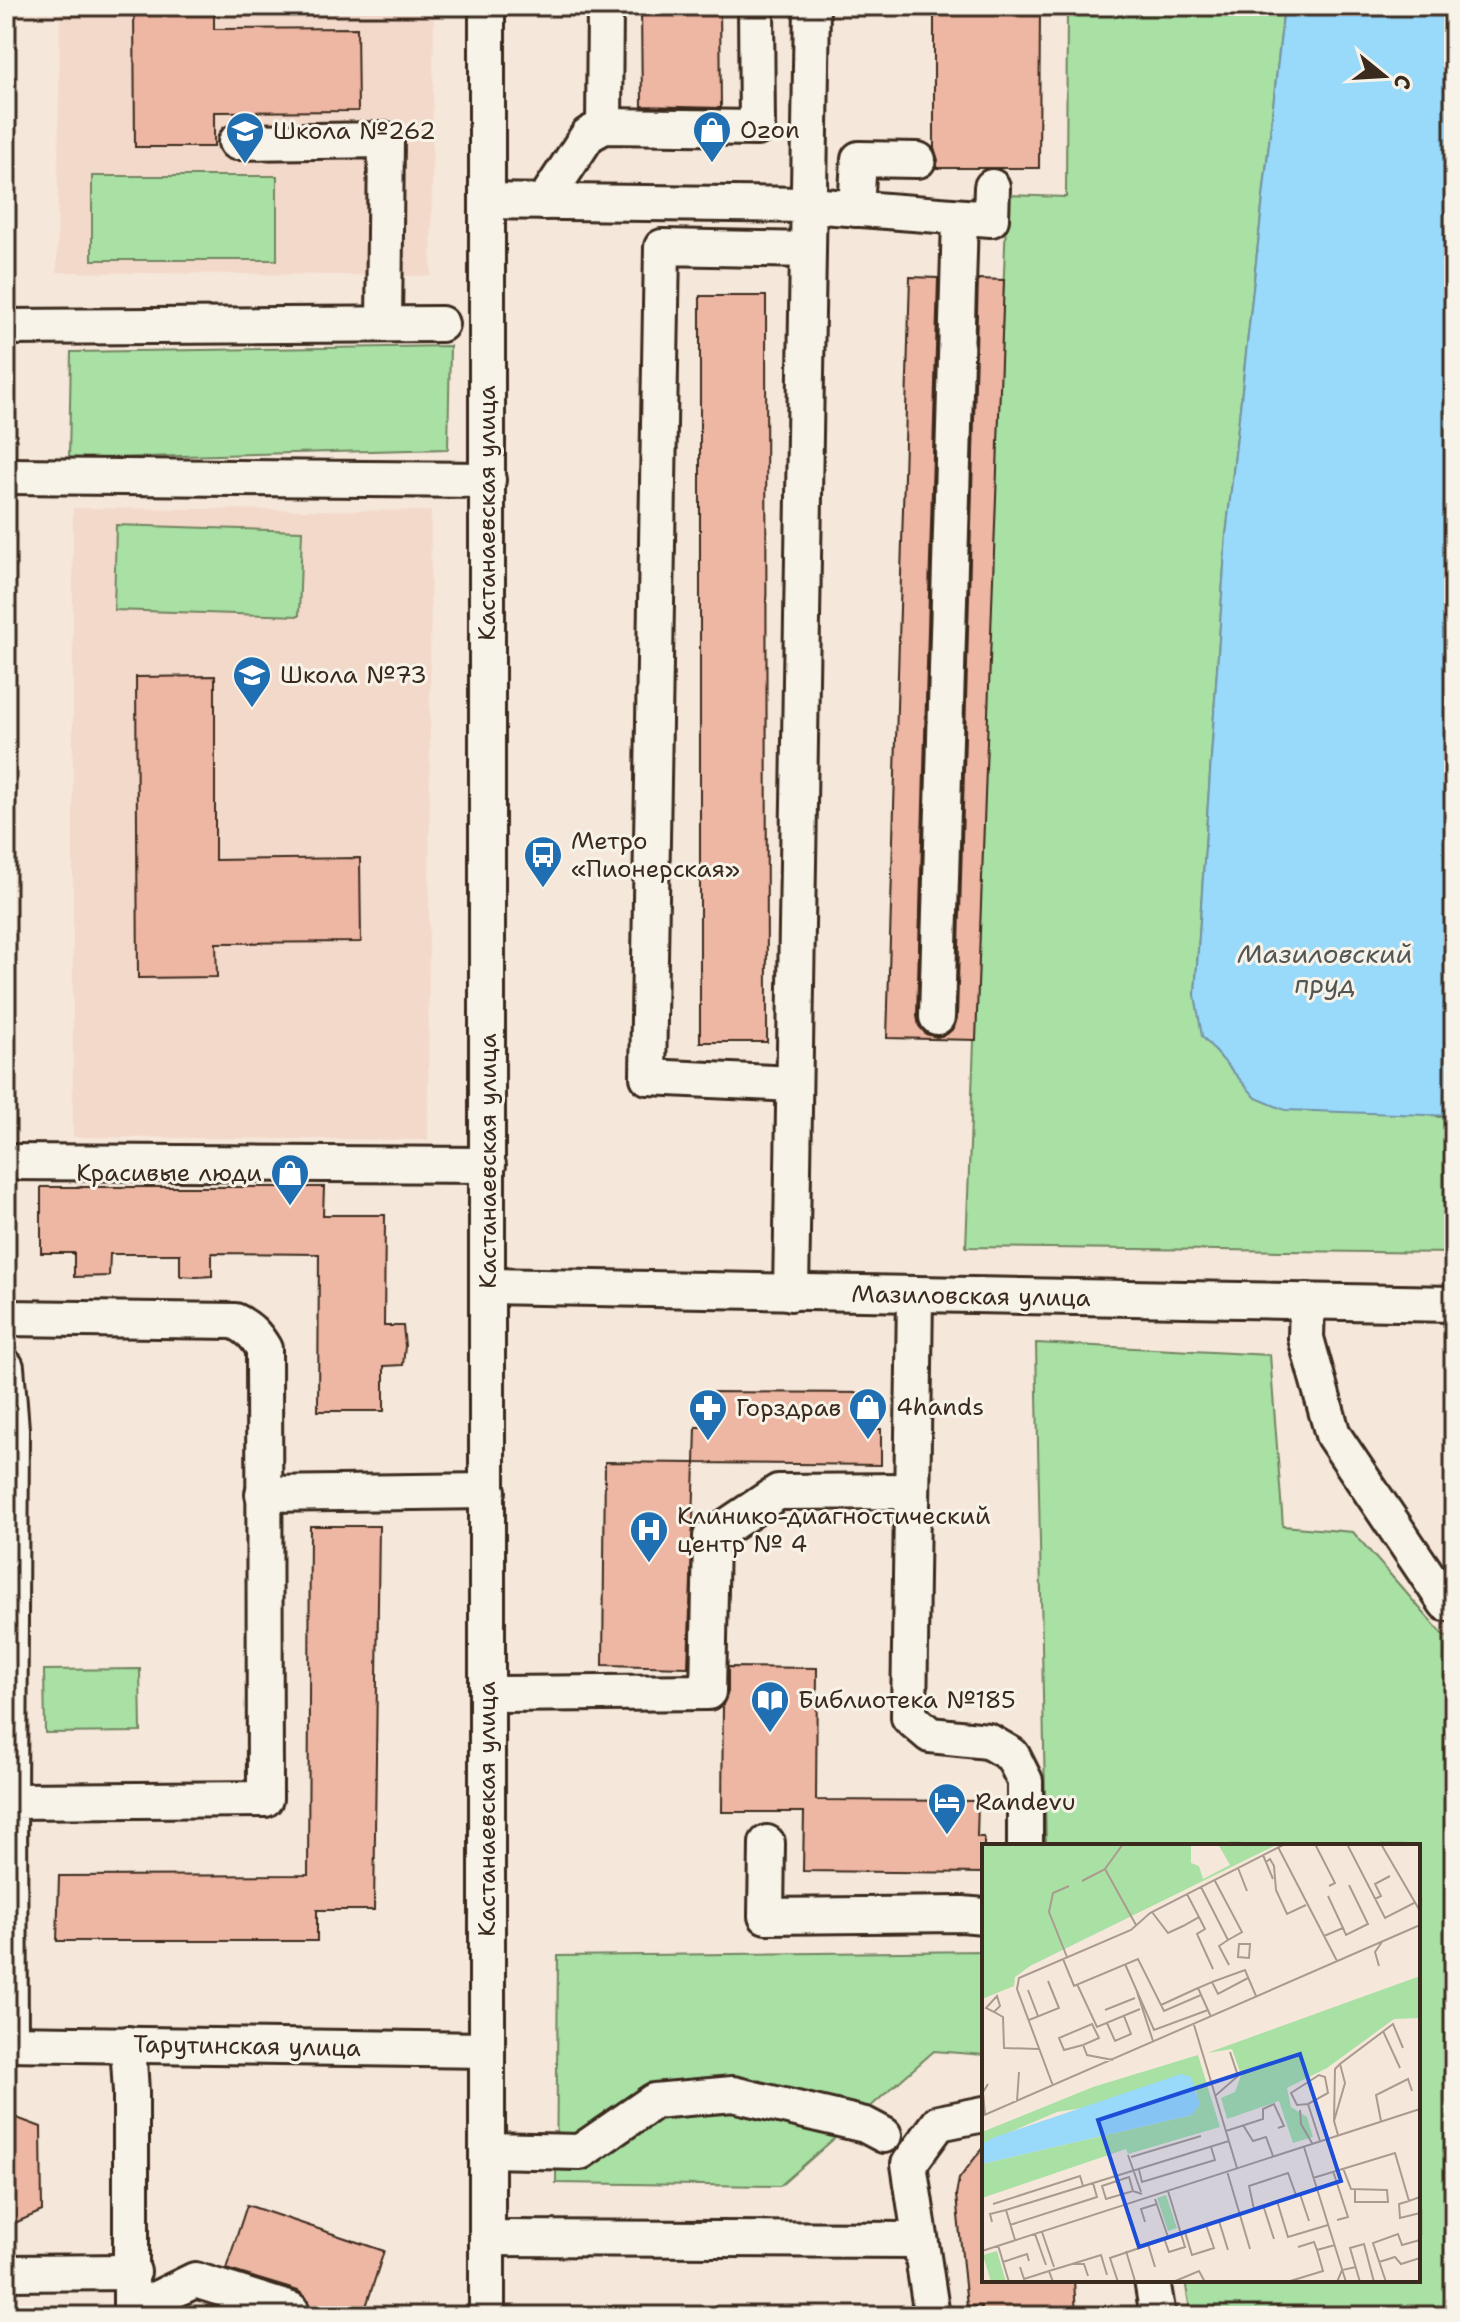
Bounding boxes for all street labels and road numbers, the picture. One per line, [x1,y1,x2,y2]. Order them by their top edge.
street label: Кастанаевская улица [471,385,503,641]
street label: Кастанаевская улица [472,1033,504,1289]
street label: Мазиловская улица [851,1278,1091,1314]
street label: Кастанаевская улица [471,1681,503,1937]
street label: Тарутинская улица [133,2028,361,2064]

